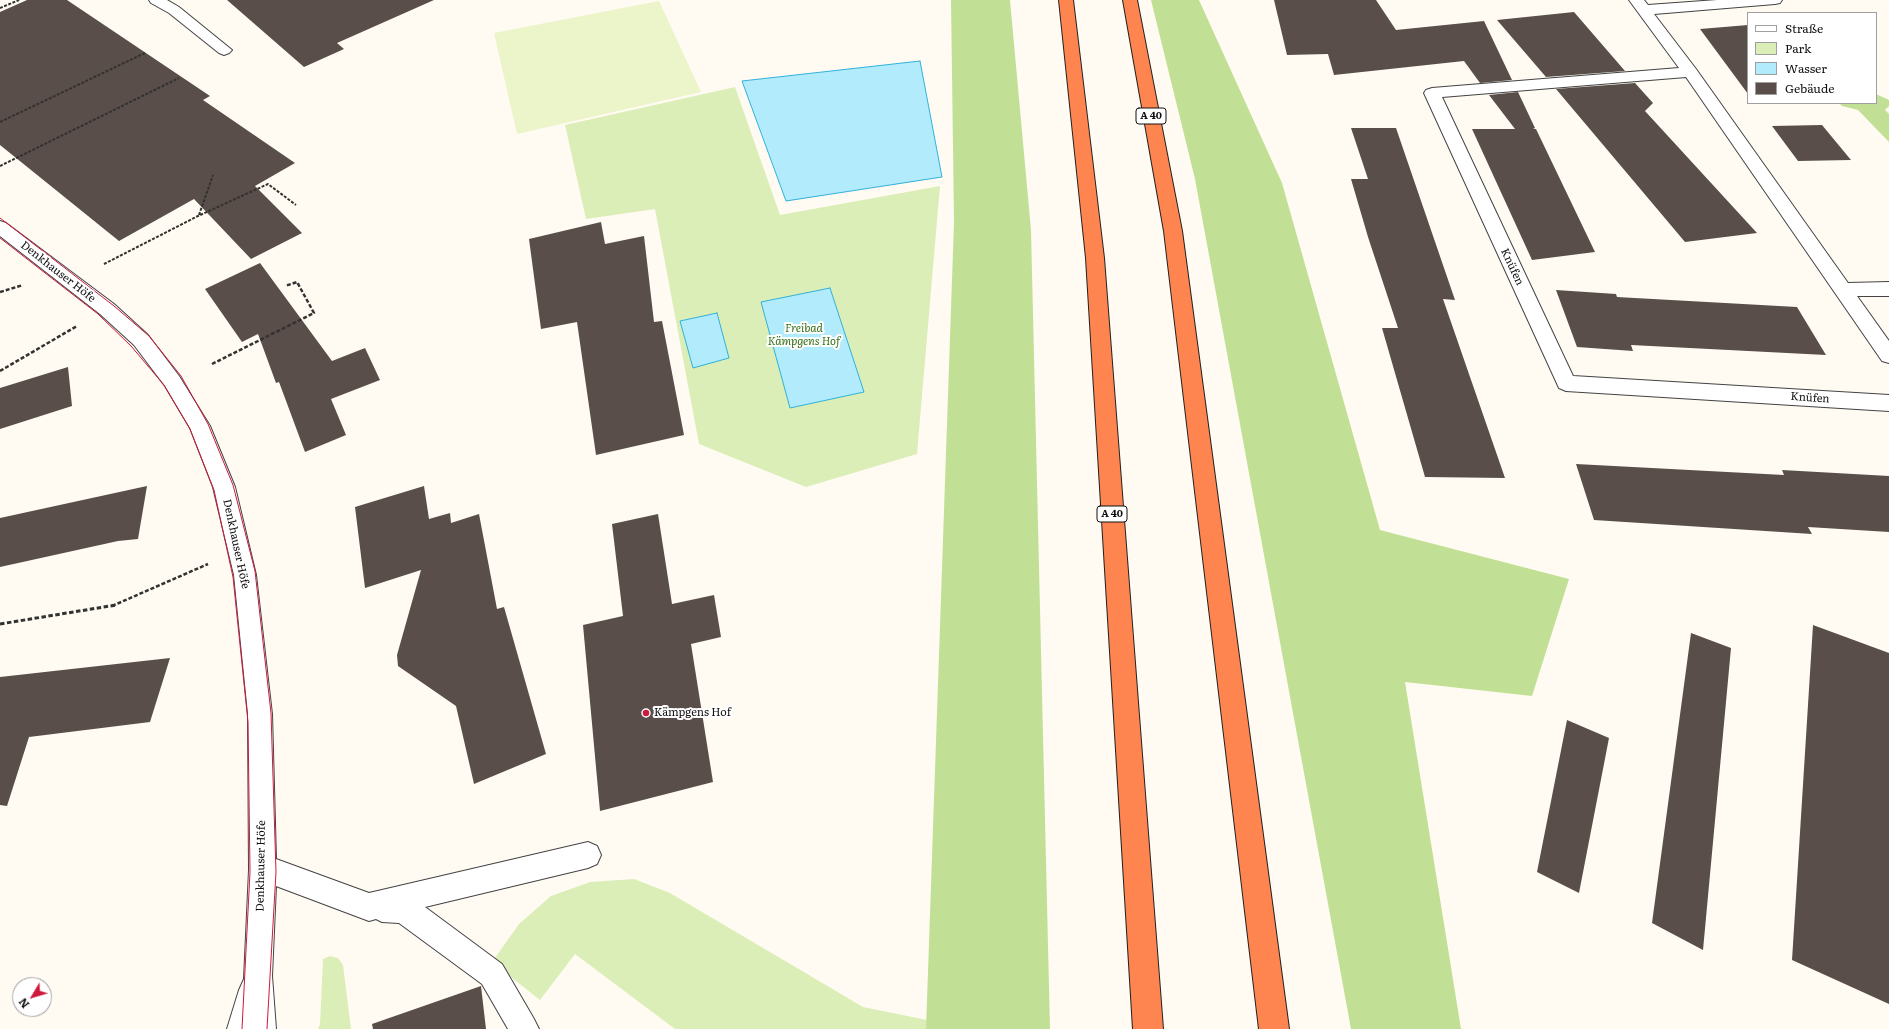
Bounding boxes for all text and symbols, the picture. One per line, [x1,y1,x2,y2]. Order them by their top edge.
legend [1747,12,1877,104]
text: Straße [1785,19,1823,37]
text: Park [1785,39,1811,57]
text: Wasser [1785,59,1827,77]
text: Gebäude [1785,79,1834,97]
road number: A 40 [1136,108,1166,124]
street label: Denkhauser Höfe [18,239,98,305]
street label: Knüfen [1498,246,1526,288]
park label: Freibad Kämpgens Hof [768,322,840,348]
street label: Knüfen [1790,390,1830,406]
street label: Denkhauser Höfe [220,498,252,590]
road number: A 40 [1097,506,1127,522]
place label: Kämpgens Hof [654,706,731,720]
marker: Kämpgens Hof [641,708,651,718]
street label: Denkhauser Höfe [254,820,268,912]
north arrow [12,977,52,1017]
text: N [14,995,32,1012]

